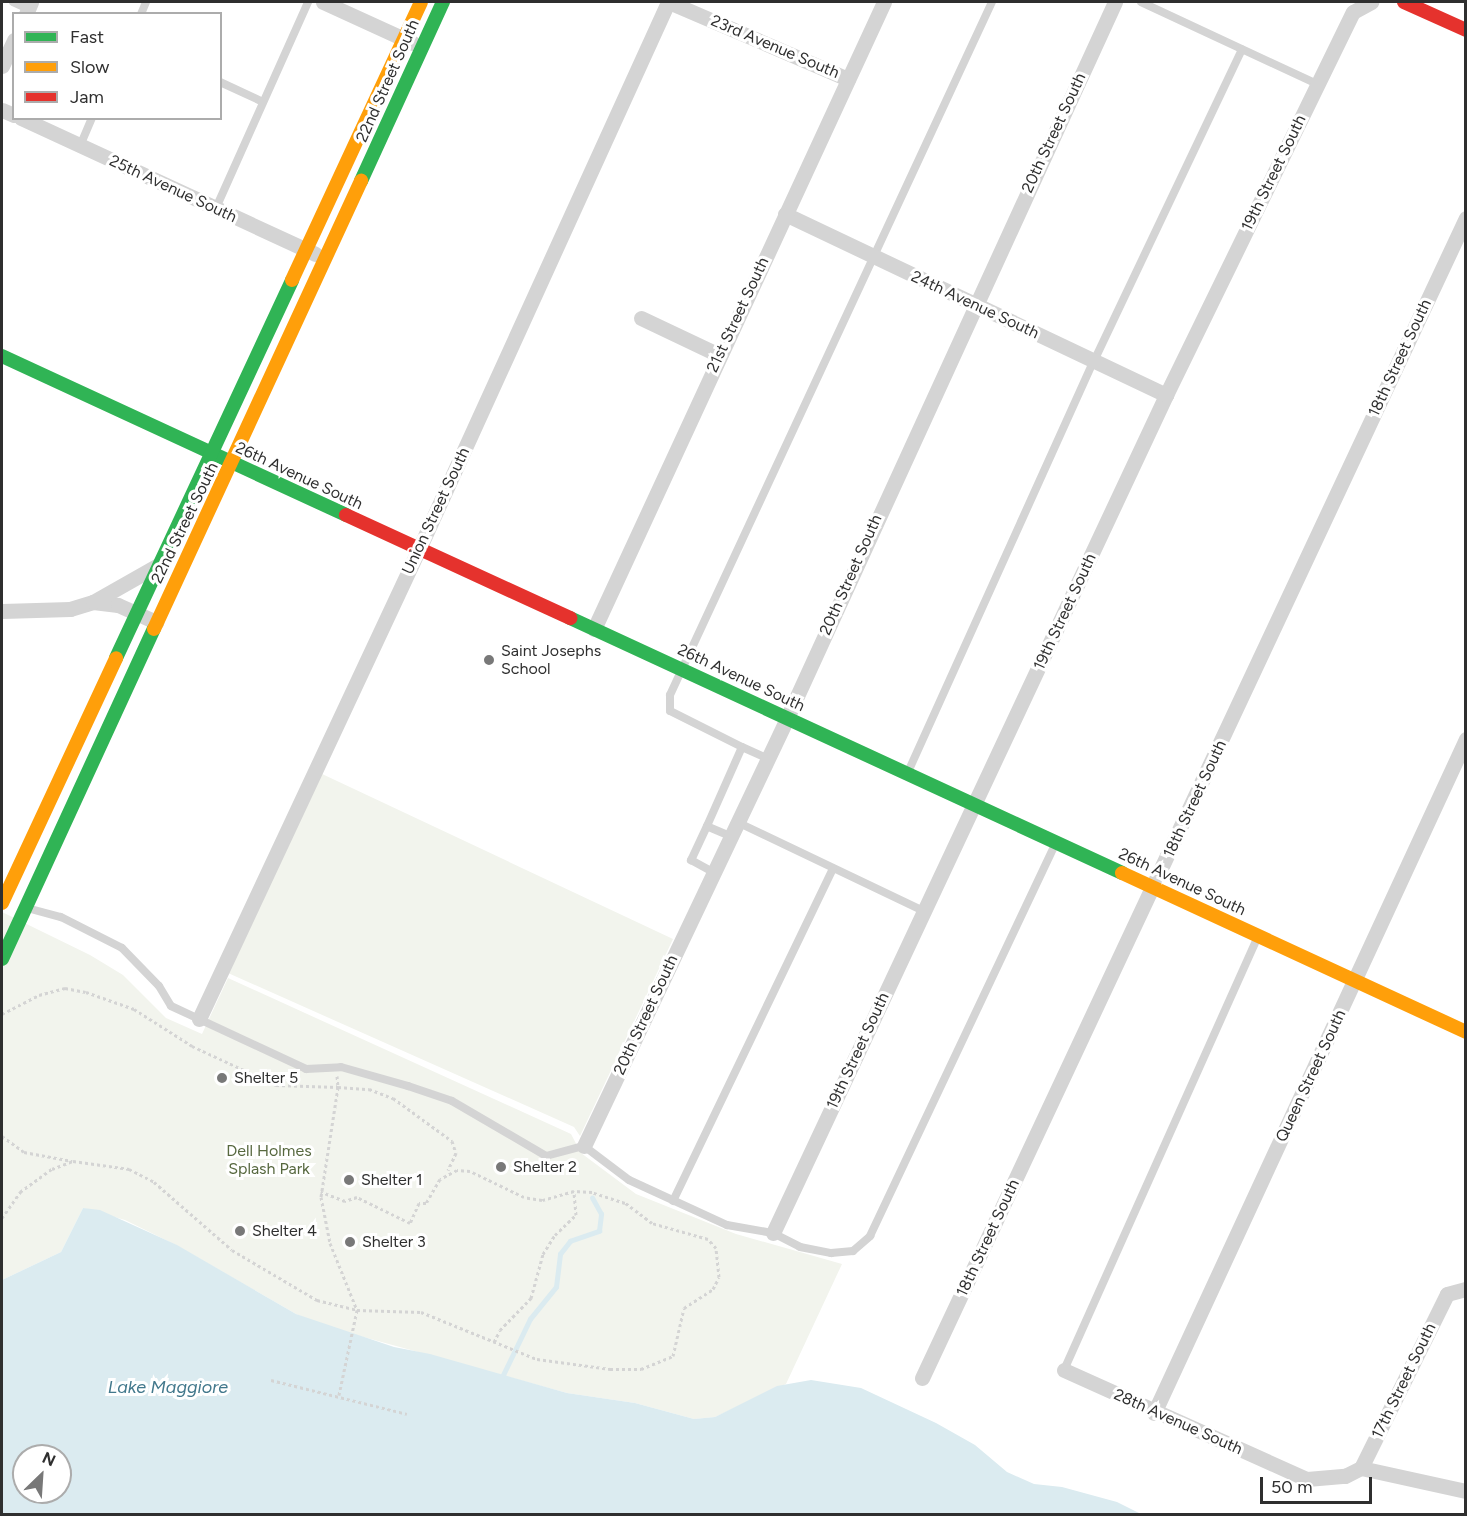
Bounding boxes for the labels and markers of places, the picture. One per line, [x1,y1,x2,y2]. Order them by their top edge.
place label: Saint Josephs School [501,641,601,679]
marker: Saint Josephs School [482,653,496,667]
place label: Shelter 5 [234,1068,298,1088]
marker: Shelter 5 [215,1071,229,1085]
place label: Shelter 2 [513,1157,577,1177]
marker: Shelter 2 [494,1160,508,1174]
place label: Shelter 1 [361,1170,423,1190]
marker: Shelter 1 [342,1173,356,1187]
place label: Shelter 4 [252,1221,317,1241]
marker: Shelter 4 [233,1224,247,1238]
place label: Shelter 3 [362,1232,426,1252]
marker: Shelter 3 [343,1235,357,1249]

